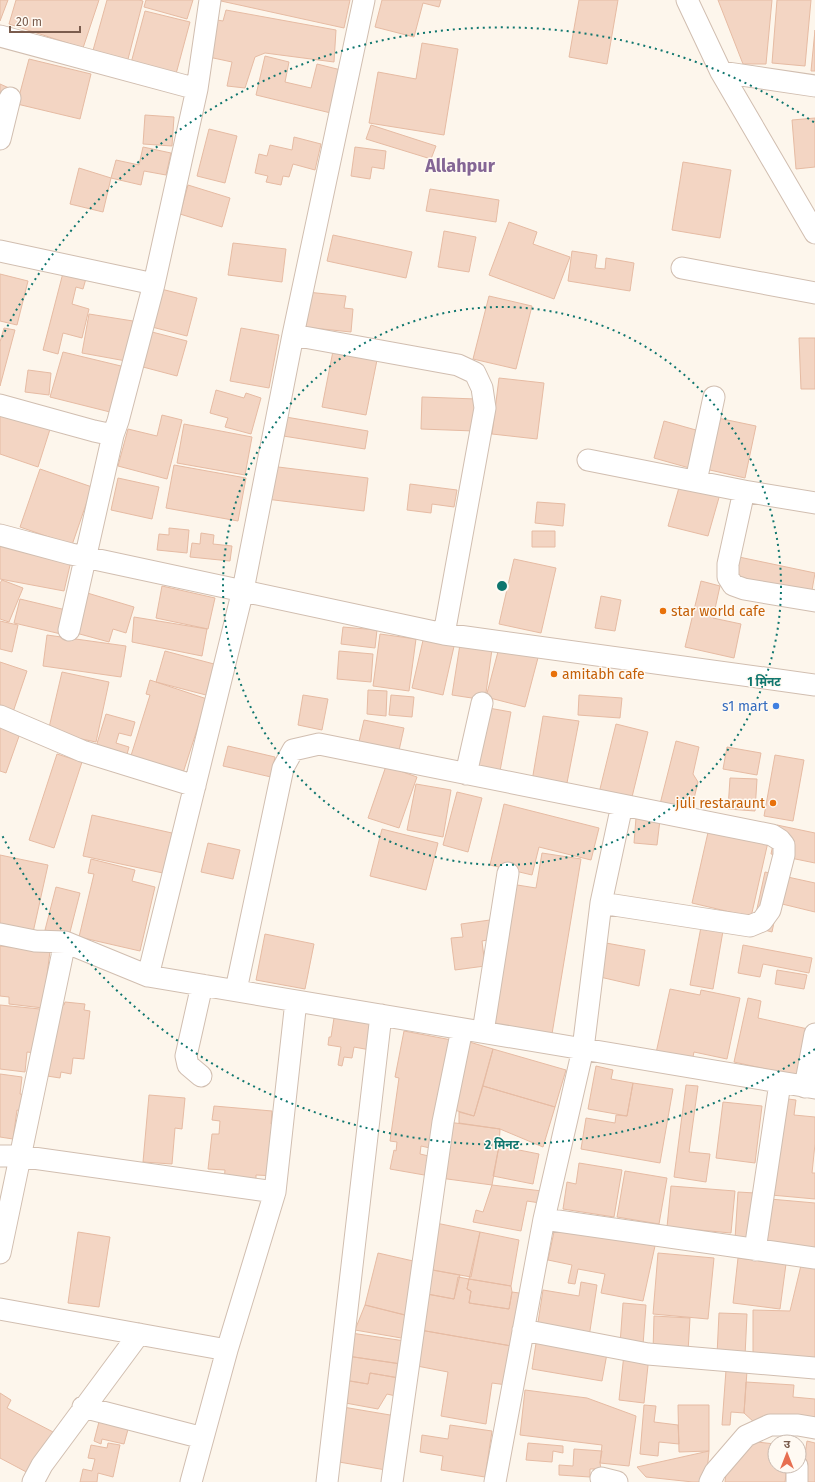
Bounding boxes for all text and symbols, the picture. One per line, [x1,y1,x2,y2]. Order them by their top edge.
scale bar [10,8,80,34]
text: 20 m [16,15,42,29]
district label: Allahpur [424,155,496,177]
centre of rings [495,579,509,593]
place label: star world cafe [671,603,765,620]
marker: star world cafe [658,606,668,616]
place label: amitabh cafe [562,666,645,683]
marker: amitabh cafe [549,669,559,679]
text: 1 मिनट [747,674,781,689]
place label: s1 mart [722,698,769,715]
marker: s1 mart [771,701,781,711]
place label: juli restaraunt [675,795,766,812]
marker: juli restaraunt [768,798,778,808]
text: 2 मिनट [485,1137,520,1152]
north arrow [767,1434,807,1474]
text: उ [784,1438,791,1451]

